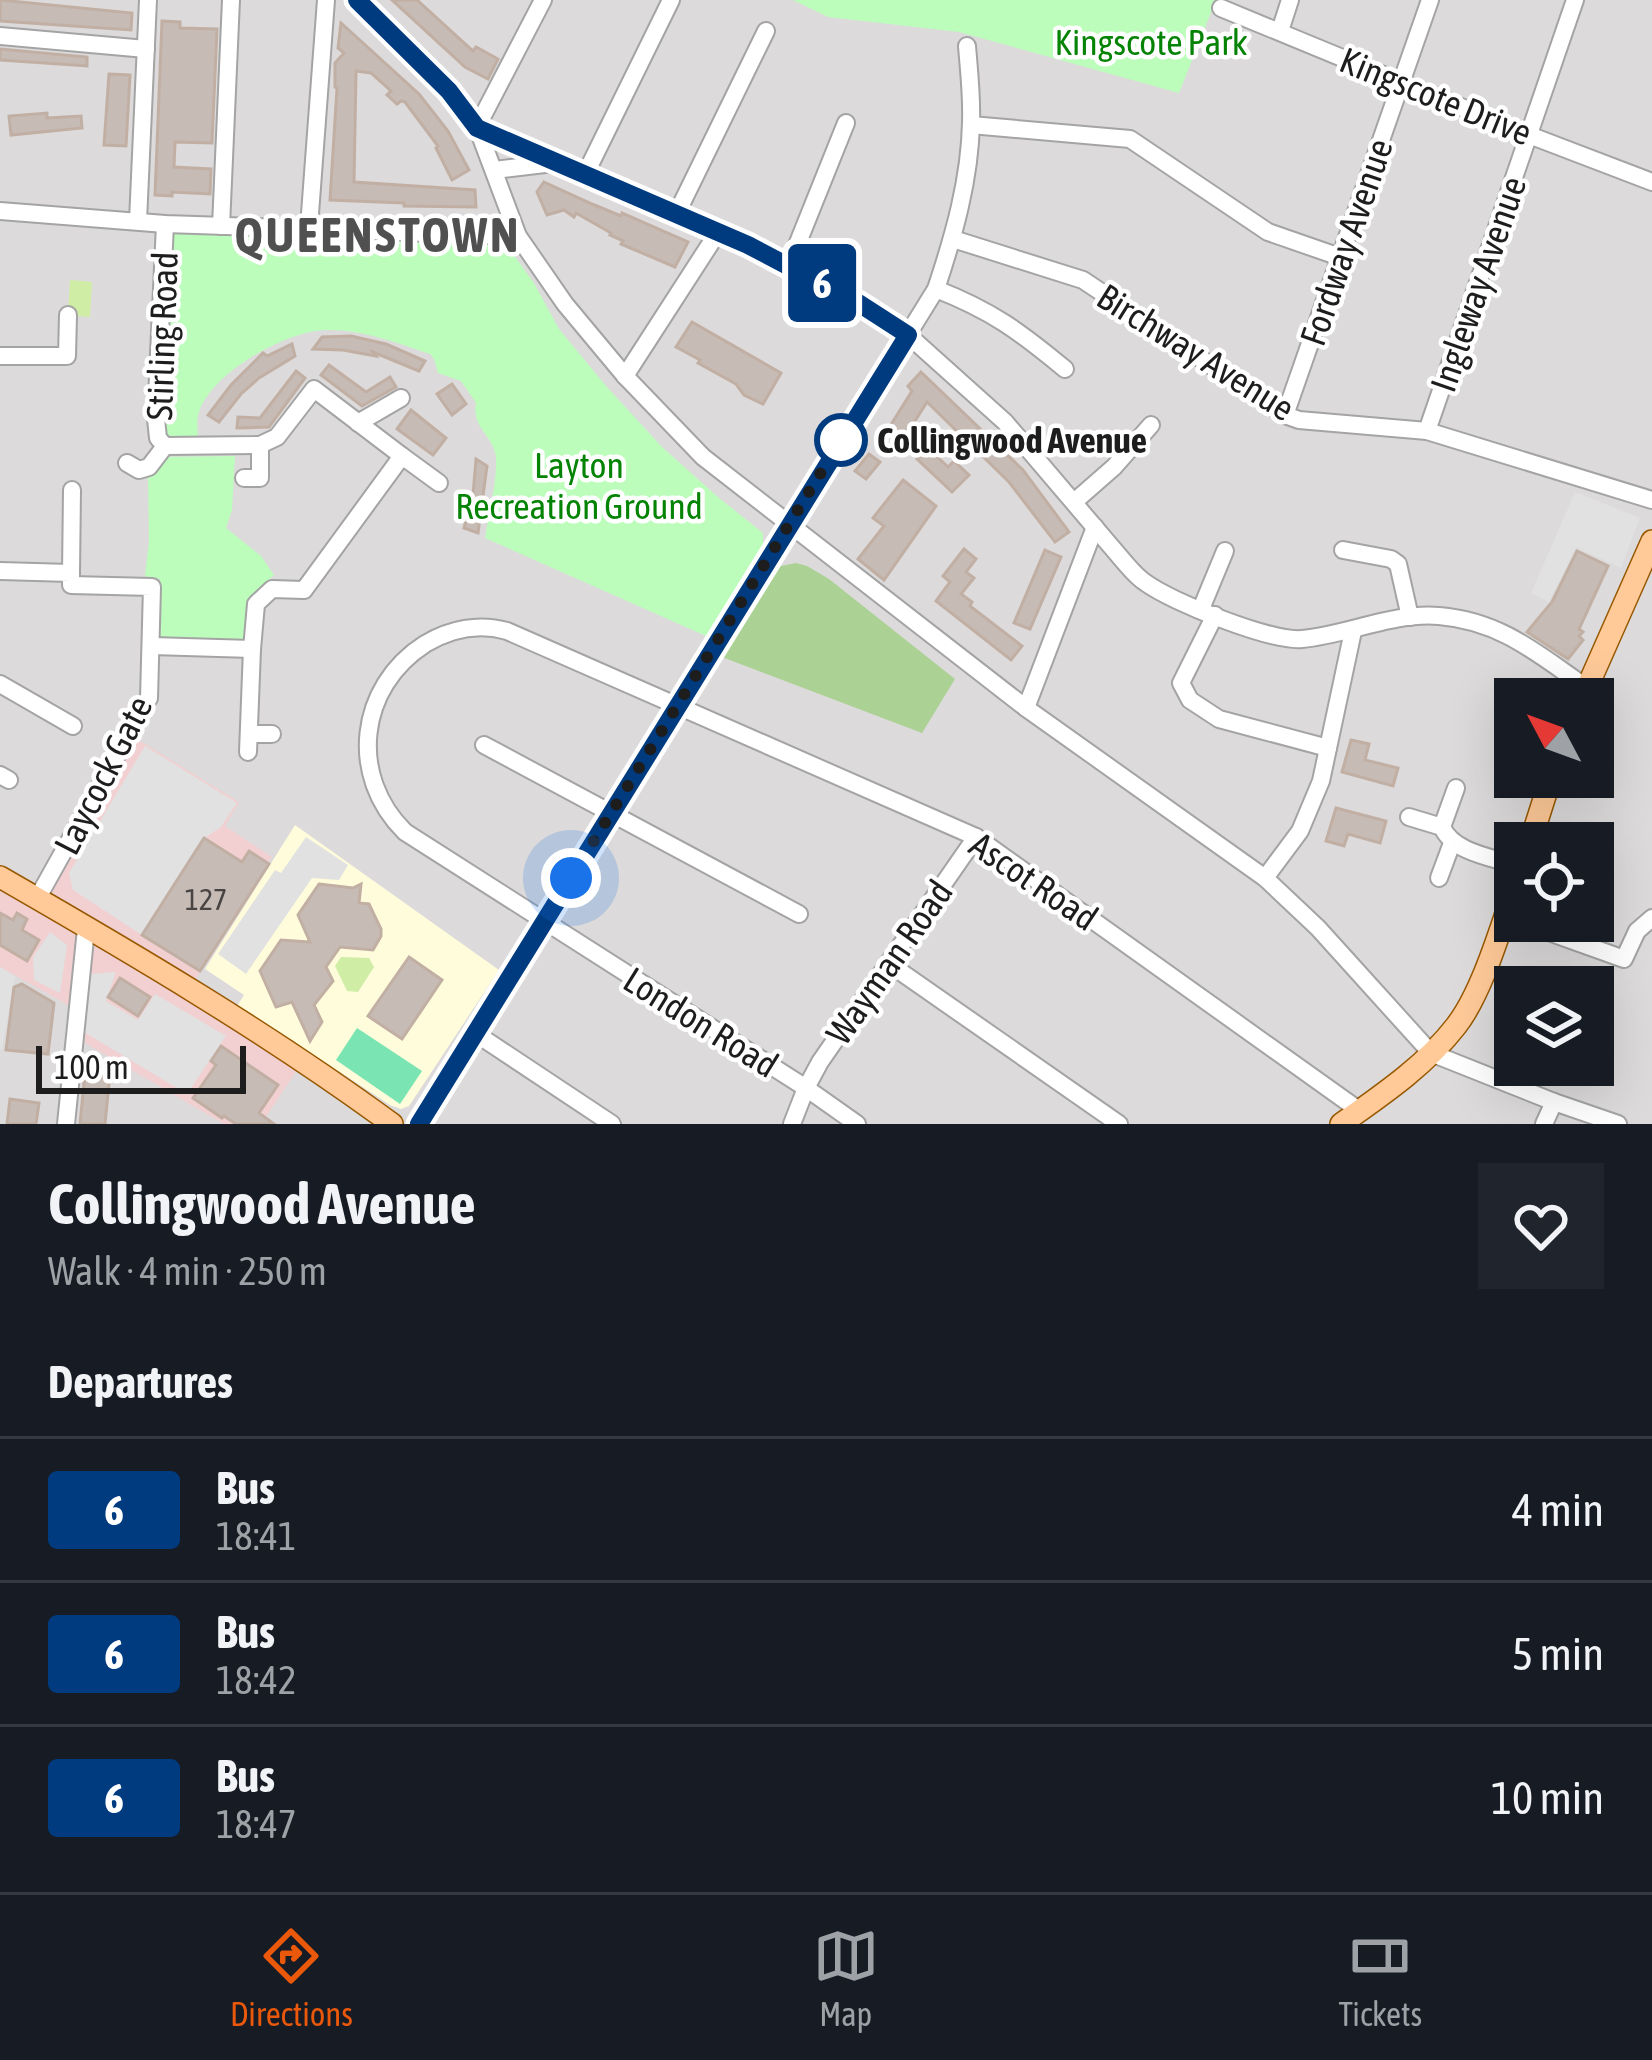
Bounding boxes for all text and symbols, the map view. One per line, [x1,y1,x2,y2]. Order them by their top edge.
park label: Kingscote Park [1054,21,1248,63]
street label: Kingscote Drive [1334,39,1538,153]
street label: Fordway Avenue [1291,133,1401,351]
street label: Ingleway Avenue [1422,171,1534,397]
district label: QUEENSTOWN [235,207,521,262]
line badge: 6 [783,244,861,322]
street label: Stirling Road [138,251,186,421]
text: 6 [812,259,832,307]
street label: Birchway Avenue [1090,275,1302,429]
marker: Collingwood Avenue [816,415,866,465]
place label: Collingwood Avenue [877,419,1147,461]
park label: Layton Recreation Ground [455,444,703,527]
north arrow [1494,678,1614,798]
map controls [1494,678,1614,1086]
street label: Laycock Gate [45,689,161,861]
button: locate [1494,822,1614,942]
street label: Ascot Road [962,823,1106,939]
your location [541,848,601,908]
street label: Wayman Road [817,872,961,1052]
house number: 127 [185,882,227,916]
street label: London Road [616,958,786,1086]
button: layers [1494,966,1614,1086]
scale bar [36,1040,246,1093]
text: 100 m [54,1048,129,1086]
button: heart [1478,1163,1604,1289]
text: Collingwood Avenue [48,1171,476,1236]
text: Walk · 4 min · 250 m [48,1249,327,1293]
text: Departures [48,1356,233,1408]
text: Bus [216,1462,275,1514]
text: 4 min [1512,1484,1604,1536]
text: 6 [104,1486,124,1534]
text: 18:41 [216,1514,296,1558]
text: Bus [216,1606,275,1658]
text: 5 min [1512,1628,1604,1680]
text: 6 [104,1630,124,1678]
text: 18:42 [216,1658,296,1702]
text: Bus [216,1750,275,1802]
text: 10 min [1491,1772,1604,1824]
text: 6 [104,1774,124,1822]
text: 18:47 [216,1802,296,1846]
tab: Directions [230,1923,353,2033]
tab: Map [813,1923,879,2033]
tab: Tickets [1338,1923,1422,2033]

